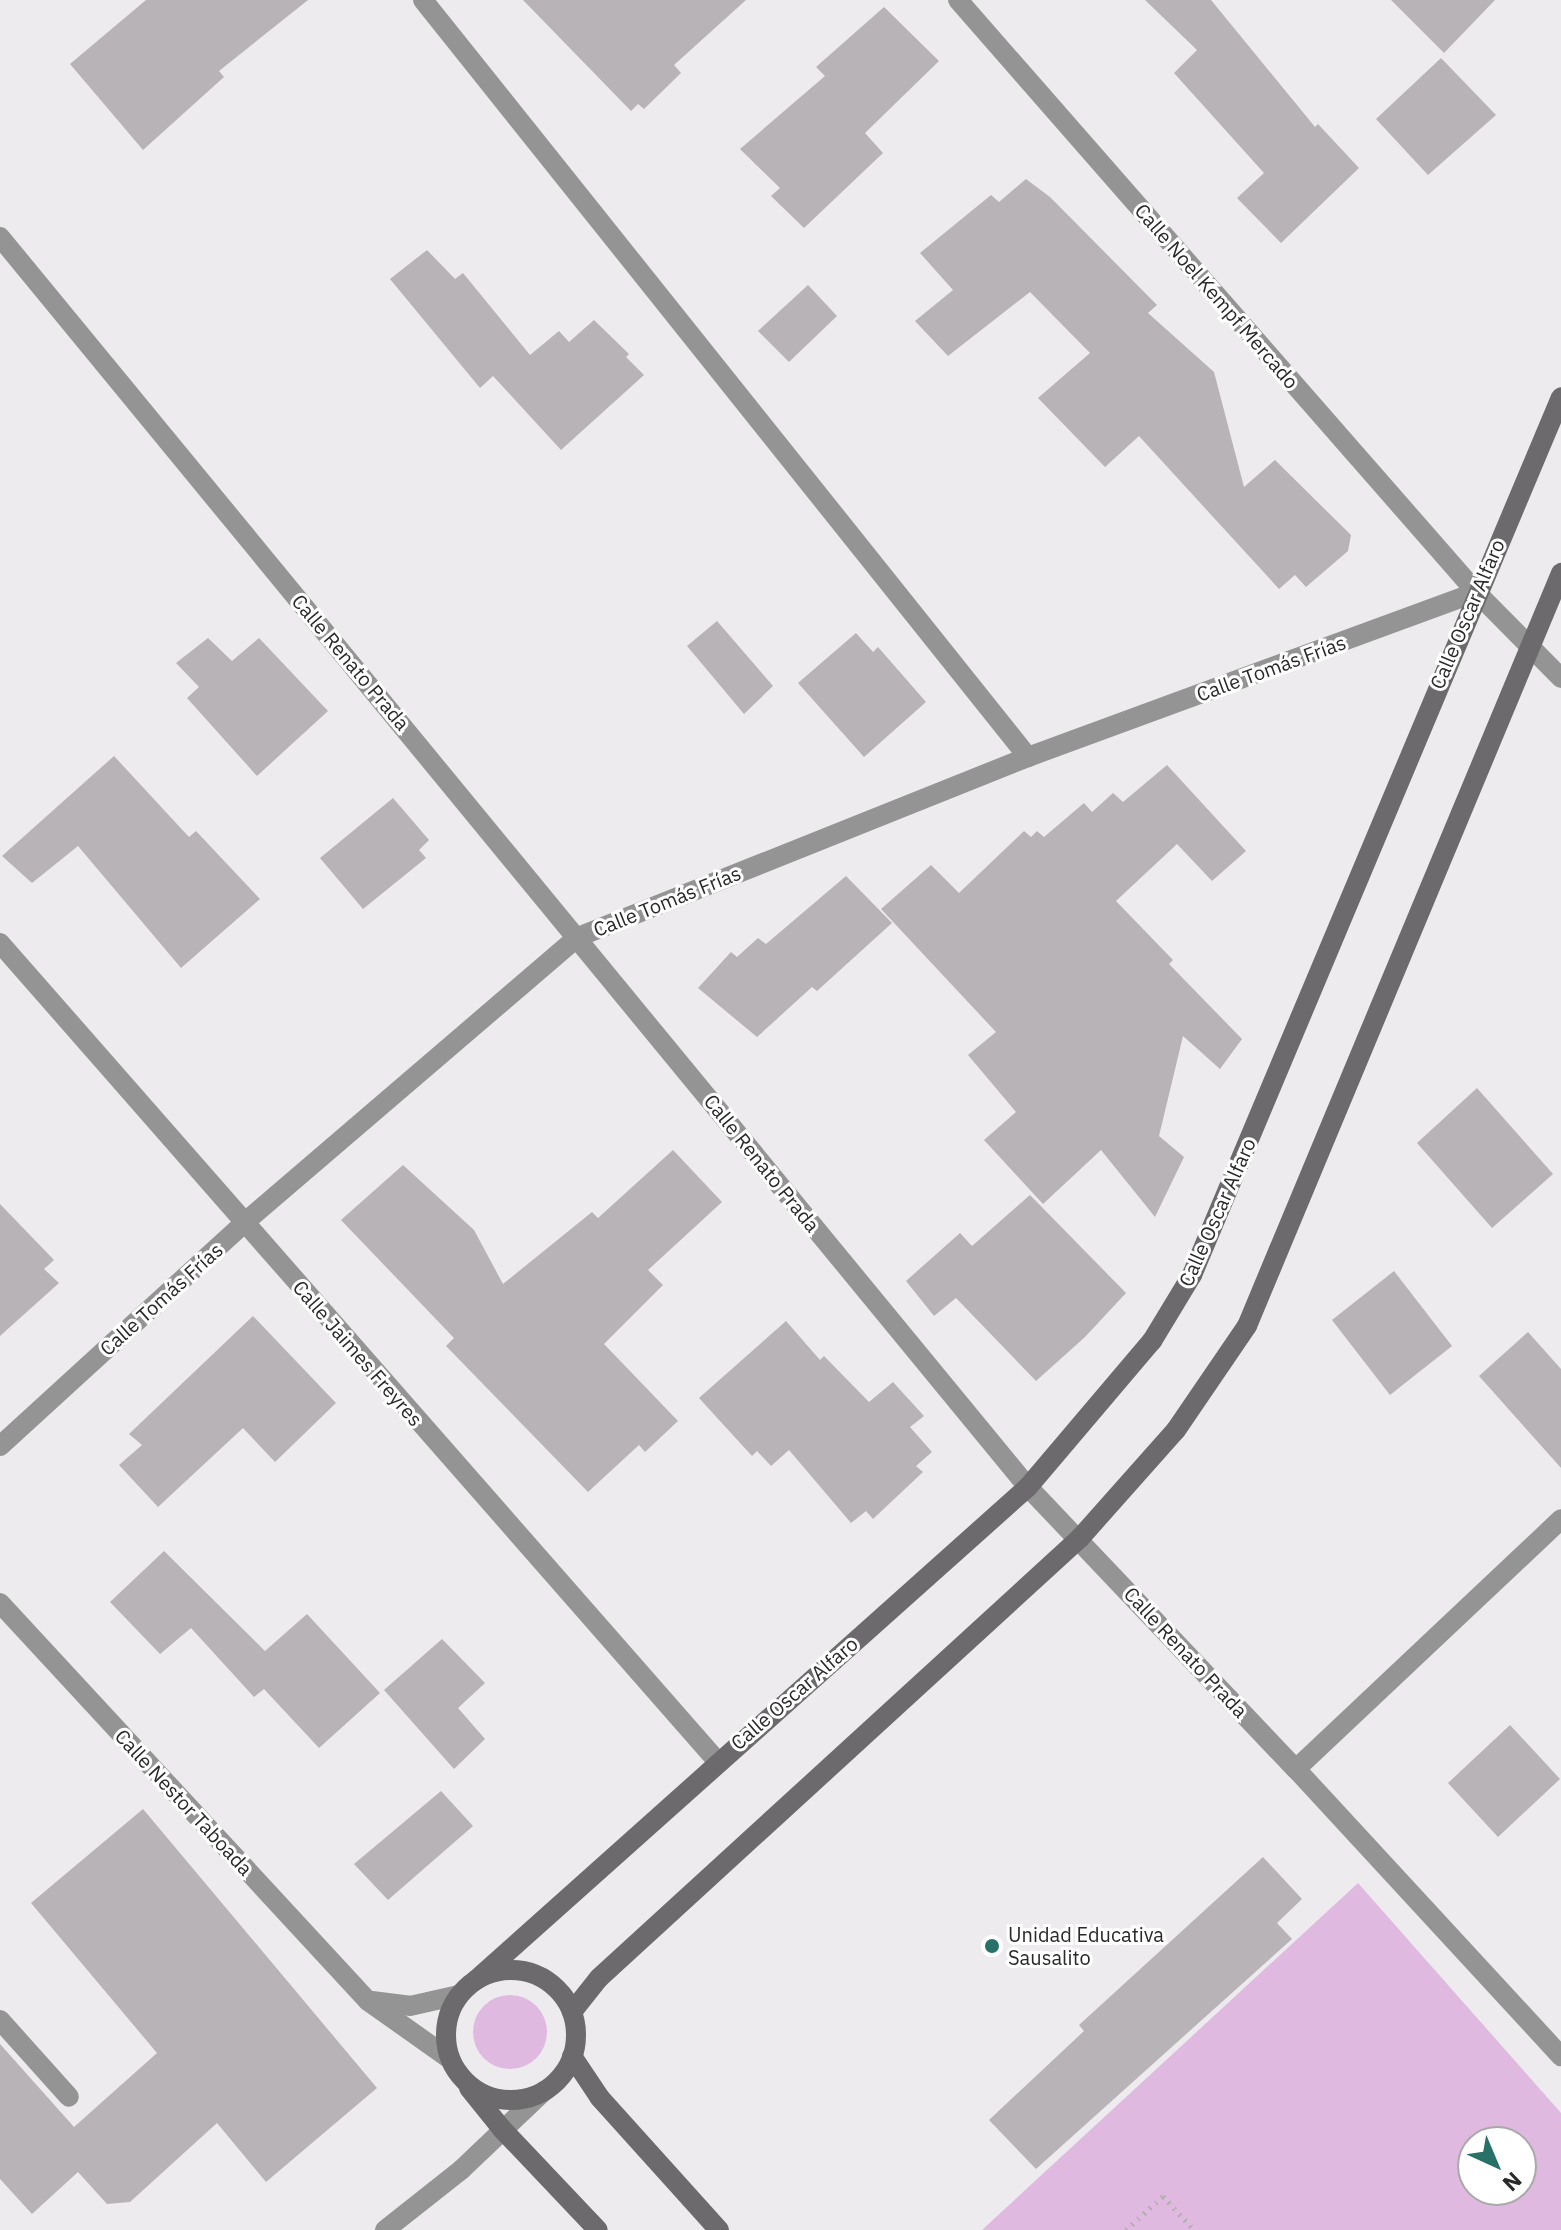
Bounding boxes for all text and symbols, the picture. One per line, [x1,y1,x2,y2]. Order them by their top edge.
street label: Calle Noel Kempf Mercado [1130,199,1304,393]
street label: Calle Oscar Alfaro [1425,536,1509,692]
street label: Calle Renato Prada [287,589,415,735]
street label: Calle Tomás Frías [1193,630,1349,706]
street label: Calle Tomás Frías [590,860,744,942]
street label: Calle Renato Prada [699,1089,825,1237]
street label: Calle Oscar Alfaro [1173,1134,1261,1290]
street label: Calle Tomás Frías [95,1238,227,1360]
street label: Calle Jaimes Freyres [288,1275,428,1431]
street label: Calle Renato Prada [1119,1582,1253,1722]
street label: Calle Oscar Alfaro [726,1631,862,1755]
street label: Calle Nestor Taboada [110,1724,258,1880]
place label: Unidad Educativa Sausalito [1008,1922,1164,1969]
marker: Unidad Educativa Sausalito [983,1937,1001,1955]
north arrow [1457,2126,1537,2206]
text: N [1497,2166,1528,2198]

